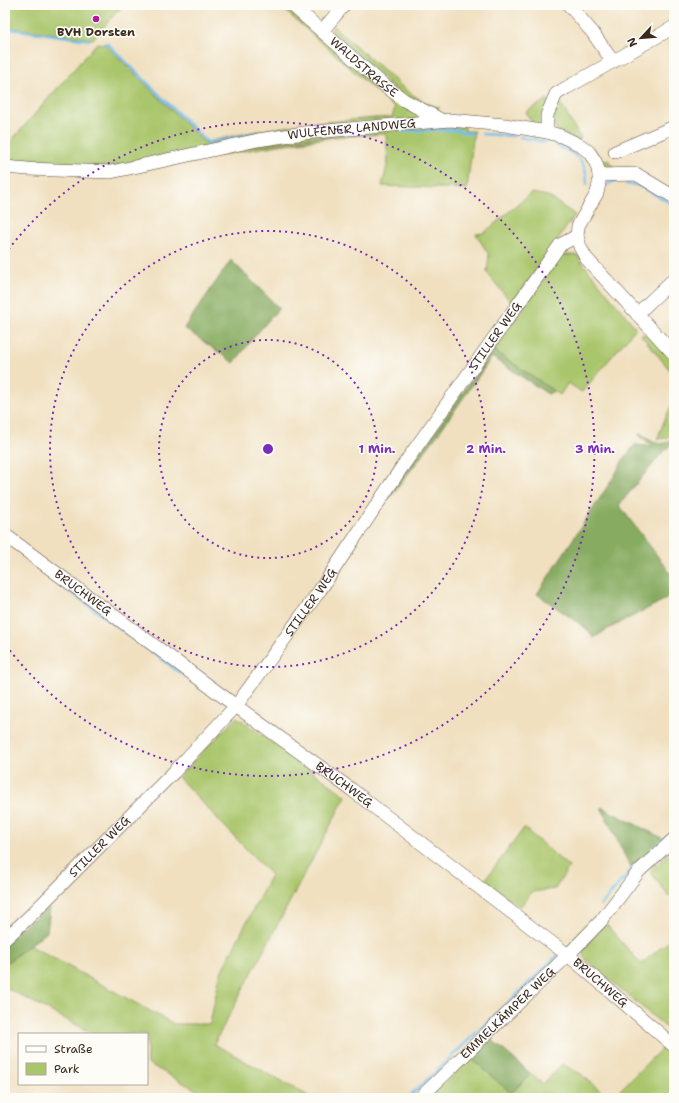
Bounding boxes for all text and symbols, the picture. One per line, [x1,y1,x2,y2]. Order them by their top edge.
marker: BVH Dorsten [91,14,101,24]
north arrow [621,18,661,58]
place label: BVH Dorsten [57,24,135,40]
street label: WALDSTRASSE [326,34,401,101]
text: N [624,35,641,49]
street label: WULFENER LANDWEG [287,115,416,143]
street label: STILLER WEG [465,299,525,373]
text: 1 Min. [358,441,396,457]
text: 2 Min. [466,441,506,457]
text: 3 Min. [575,441,615,457]
centre of rings [261,442,275,456]
street label: STILLER WEG [281,565,340,640]
street label: BRUCHWEG [51,566,115,619]
street label: BRUCHWEG [312,758,376,811]
street label: STILLER WEG [65,813,133,881]
street label: BRUCHWEG [570,955,631,1011]
street label: EMMELKÄMPER WEG [457,964,559,1063]
legend [18,1033,148,1085]
text: Straße [54,1041,93,1057]
text: Park [54,1061,80,1077]

